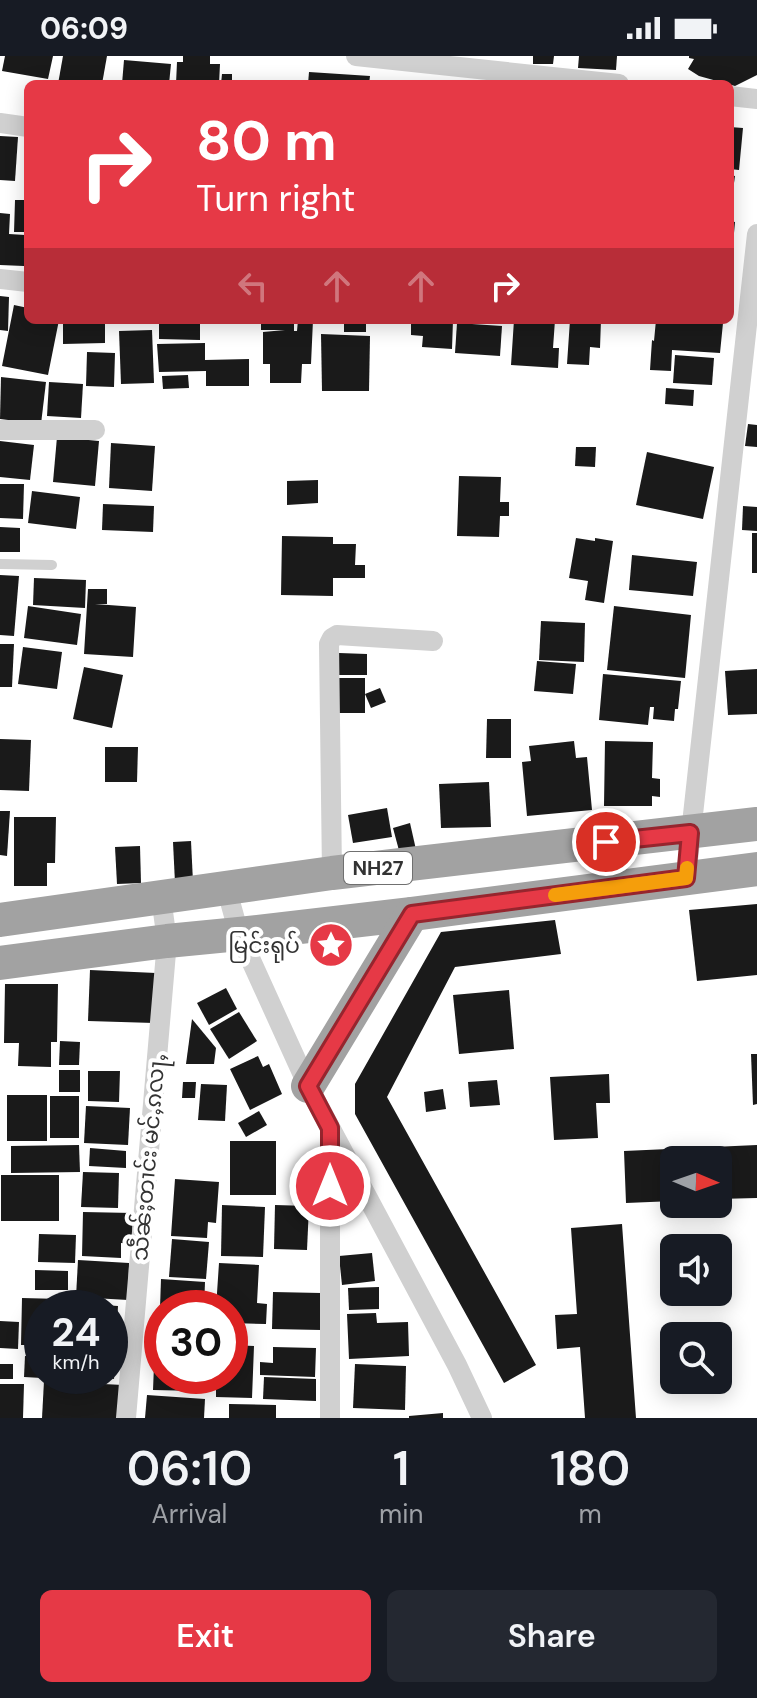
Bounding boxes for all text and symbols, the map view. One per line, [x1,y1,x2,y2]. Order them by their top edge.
text: 06:09 [40,9,128,48]
text: 80 m [196,104,337,177]
icon: right [64,112,168,216]
text: Turn right [196,175,355,222]
icon: left [231,264,275,308]
icon: ahead [315,264,359,308]
icon: ahead [399,264,443,308]
icon: right [483,264,527,308]
pin [572,808,640,876]
icon: arrive [584,820,628,864]
road number: NH27 [344,852,412,884]
place icon: မြင်းရုပ် [307,921,355,969]
place label: မြင်းရုပ် [228,930,300,963]
street label: သဵၼ်ႈတၢင်း မင်ႇၵလႃႇ [124,1052,175,1262]
position arrow [288,1144,372,1228]
north arrow [660,1146,732,1218]
map controls [660,1146,732,1394]
button: sound [660,1234,732,1306]
speed limit sign: 30 [144,1290,248,1394]
text: 24 [52,1306,100,1358]
button: search [660,1322,732,1394]
text: km/h [52,1349,100,1375]
text: 06:10 [127,1437,252,1500]
text: 1 [393,1437,410,1500]
text: 180 [550,1437,630,1500]
text: Arrival [152,1497,227,1531]
text: min [379,1497,423,1531]
text: m [579,1497,602,1531]
button: Exit [40,1590,371,1682]
button: Share [387,1590,717,1682]

